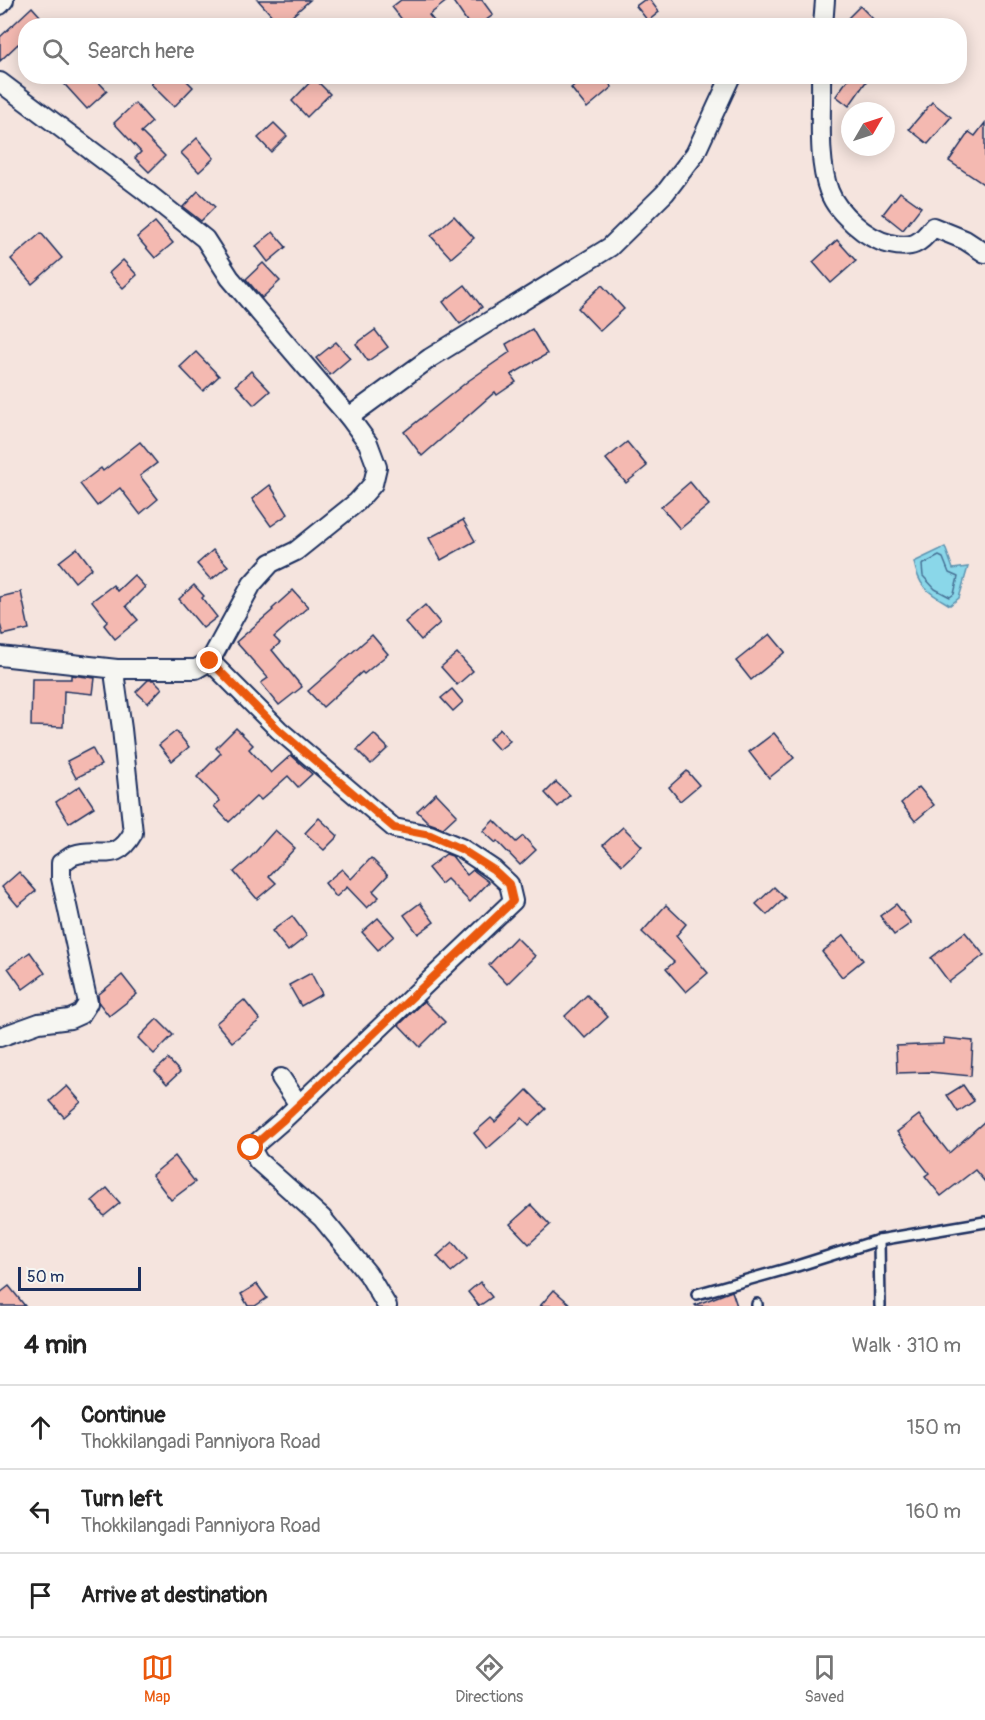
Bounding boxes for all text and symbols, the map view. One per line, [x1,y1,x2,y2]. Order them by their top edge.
search box [18,18,967,84]
icon: search [39,35,72,68]
text: Search here [87,37,194,65]
north arrow [841,102,895,156]
route end [196,647,222,673]
route start [237,1134,263,1160]
scale bar [18,1264,141,1292]
text: 50 m [27,1267,64,1287]
text: 4 min [24,1329,87,1361]
text: Walk · 310 m [852,1333,961,1358]
text: Continue [81,1401,165,1429]
icon: ahead [24,1411,57,1444]
text: 150 m [907,1415,961,1440]
text: Thokkilangadi Panniyora Road [81,1429,321,1454]
text: Turn left [81,1485,163,1513]
icon: left [24,1495,57,1528]
text: 160 m [906,1499,961,1524]
text: Thokkilangadi Panniyora Road [81,1513,321,1538]
icon: arrive [24,1579,57,1612]
text: Arrive at destination [81,1581,267,1609]
tab: Map [141,1651,174,1707]
tab: Directions [455,1651,523,1707]
tab: Saved [805,1651,844,1707]

